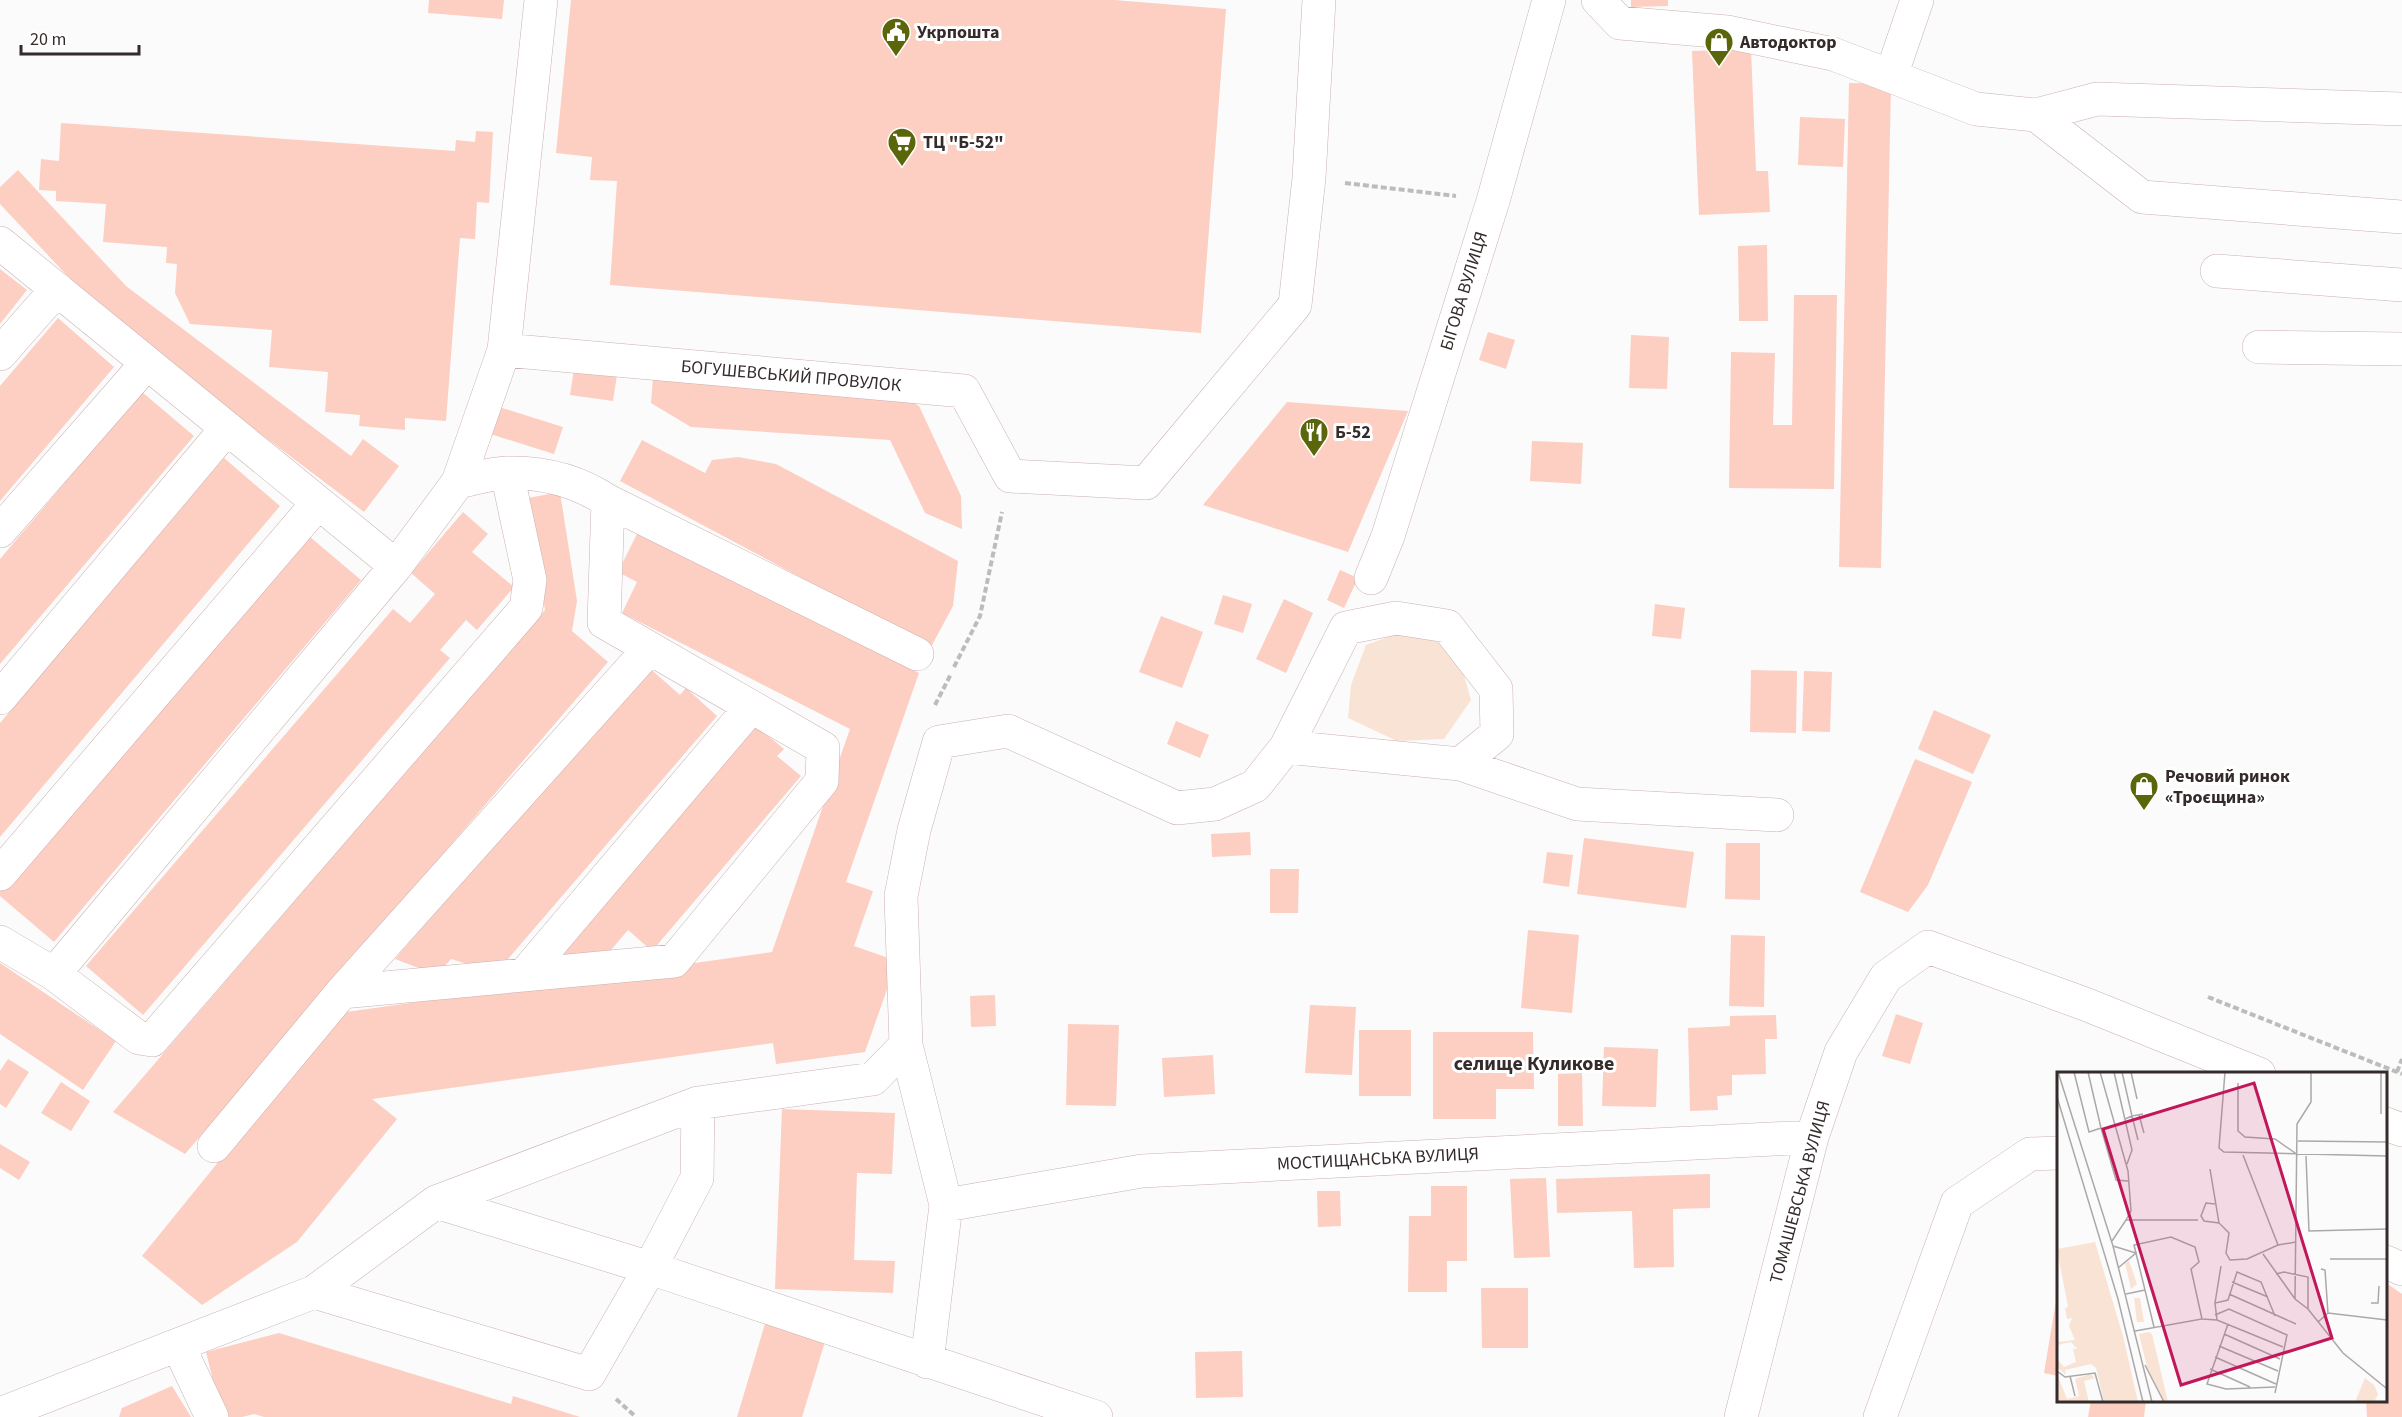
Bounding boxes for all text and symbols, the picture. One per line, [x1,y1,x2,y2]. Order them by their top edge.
public building icon: Укрпошта [880,16,912,58]
scale bar [21,18,140,56]
place label: Укрпошта [917,20,999,45]
shop icon: Автодоктор [1703,26,1735,68]
text: 20 m [30,27,66,52]
place label: Автодоктор [1739,30,1837,55]
supermarket icon: ТЦ "Б-52" [886,126,918,168]
place label: ТЦ "Б-52" [923,130,1004,155]
street label: БІГОВА ВУЛИЦЯ [1434,228,1494,354]
street label: БОГУШЕВСЬКИЙ ПРОВУЛОК [680,354,903,398]
restaurant icon: Б-52 [1298,416,1330,458]
place label: Б-52 [1335,420,1371,445]
place label: Речовий ринок «Троєщина» [2165,764,2290,810]
shop icon: Речовий ринок «Троєщина» [2128,770,2160,812]
district label: селище Куликове [1454,1050,1614,1078]
inset map [2057,1072,2387,1402]
street label: ТОМАШЕВСЬКА ВУЛИЦЯ [1764,1098,1836,1286]
street label: МОСТИЩАНСЬКА ВУЛИЦЯ [1276,1141,1480,1177]

